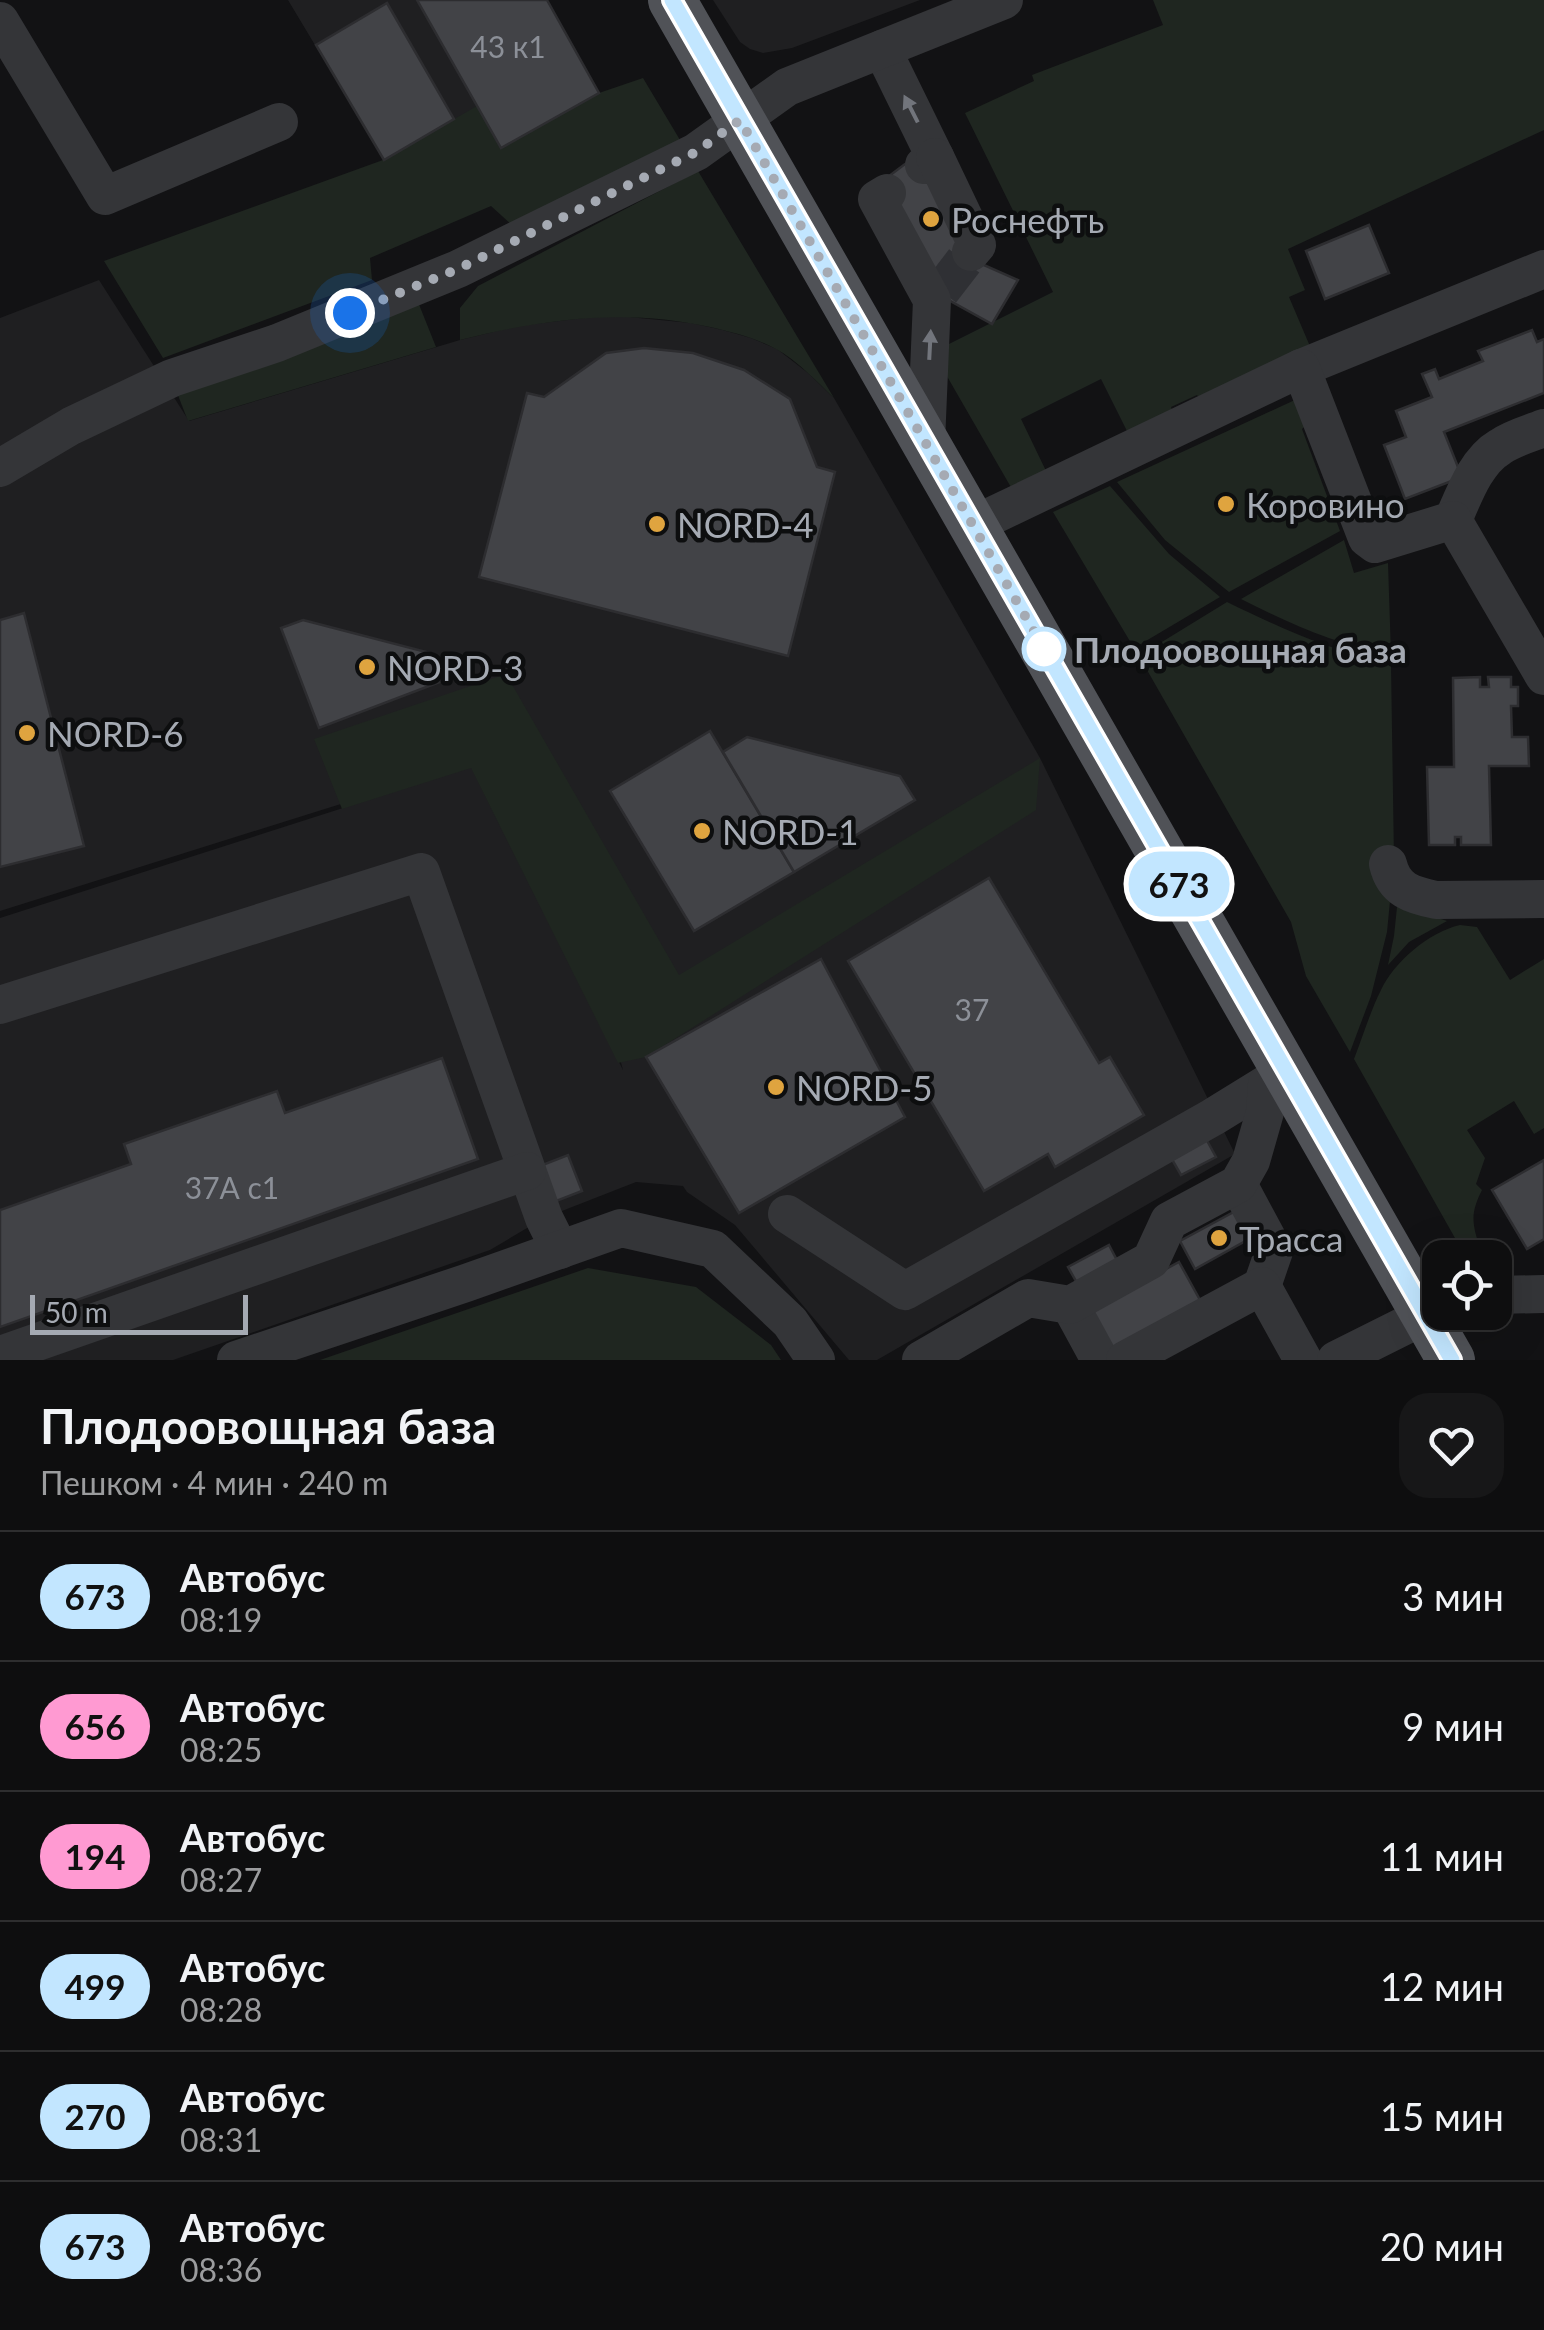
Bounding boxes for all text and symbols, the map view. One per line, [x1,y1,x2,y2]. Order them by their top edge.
house number: 43 к1 [470,28,546,64]
one-way arrow [902,95,919,124]
place label: Роснефть [951,198,1104,240]
marker: Роснефть [920,208,942,230]
your location [325,288,375,338]
one-way arrow [922,328,938,360]
place label: Коровино [1246,483,1404,525]
marker: Коровино [1215,493,1237,515]
place label: NORD-4 [677,503,814,545]
marker: NORD-4 [646,513,668,535]
marker: Плодоовощная база [1023,628,1065,670]
place label: Плодоовощная база [1074,628,1407,670]
place label: NORD-3 [387,646,524,688]
marker: NORD-3 [356,656,378,678]
place label: NORD-6 [47,712,184,754]
marker: NORD-6 [16,722,38,744]
place label: NORD-1 [722,810,859,852]
marker: NORD-1 [691,820,713,842]
line badge: 673 [1122,852,1236,916]
text: 673 [1149,863,1209,905]
house number: 37 [955,991,989,1027]
place label: NORD-5 [796,1066,933,1108]
marker: NORD-5 [765,1076,787,1098]
house number: 37А с1 [185,1169,279,1205]
place label: Трасса [1239,1217,1343,1259]
marker: Трасса [1208,1227,1230,1249]
map controls [1422,1240,1512,1330]
button: locate [1422,1240,1512,1330]
scale bar [30,1290,248,1334]
text: 50 m [45,1295,108,1329]
button: heart [1399,1393,1504,1498]
text: Плодоовощная база [40,1397,496,1454]
text: Пешком · 4 мин · 240 m [40,1463,388,1502]
text: Автобус [180,1554,325,1600]
text: 3 мин [1402,1573,1504,1619]
text: 673 [65,1575,125,1617]
text: 08:19 [180,1600,262,1639]
text: Автобус [180,1684,325,1730]
text: 9 мин [1402,1703,1504,1749]
text: 656 [65,1705,125,1747]
text: 08:25 [180,1730,262,1769]
text: Автобус [180,1814,325,1860]
text: 11 мин [1380,1833,1504,1879]
text: 194 [65,1835,125,1877]
text: 08:27 [180,1860,262,1899]
text: Автобус [180,1944,325,1990]
text: 12 мин [1380,1963,1504,2009]
text: 499 [65,1965,125,2007]
text: 08:28 [180,1990,262,2029]
text: Автобус [180,2074,325,2120]
text: 15 мин [1380,2093,1504,2139]
text: 270 [65,2095,125,2137]
text: 08:31 [180,2120,262,2159]
text: Автобус [180,2204,325,2250]
text: 20 мин [1380,2223,1504,2269]
text: 673 [65,2225,125,2267]
text: 08:36 [180,2250,262,2289]

